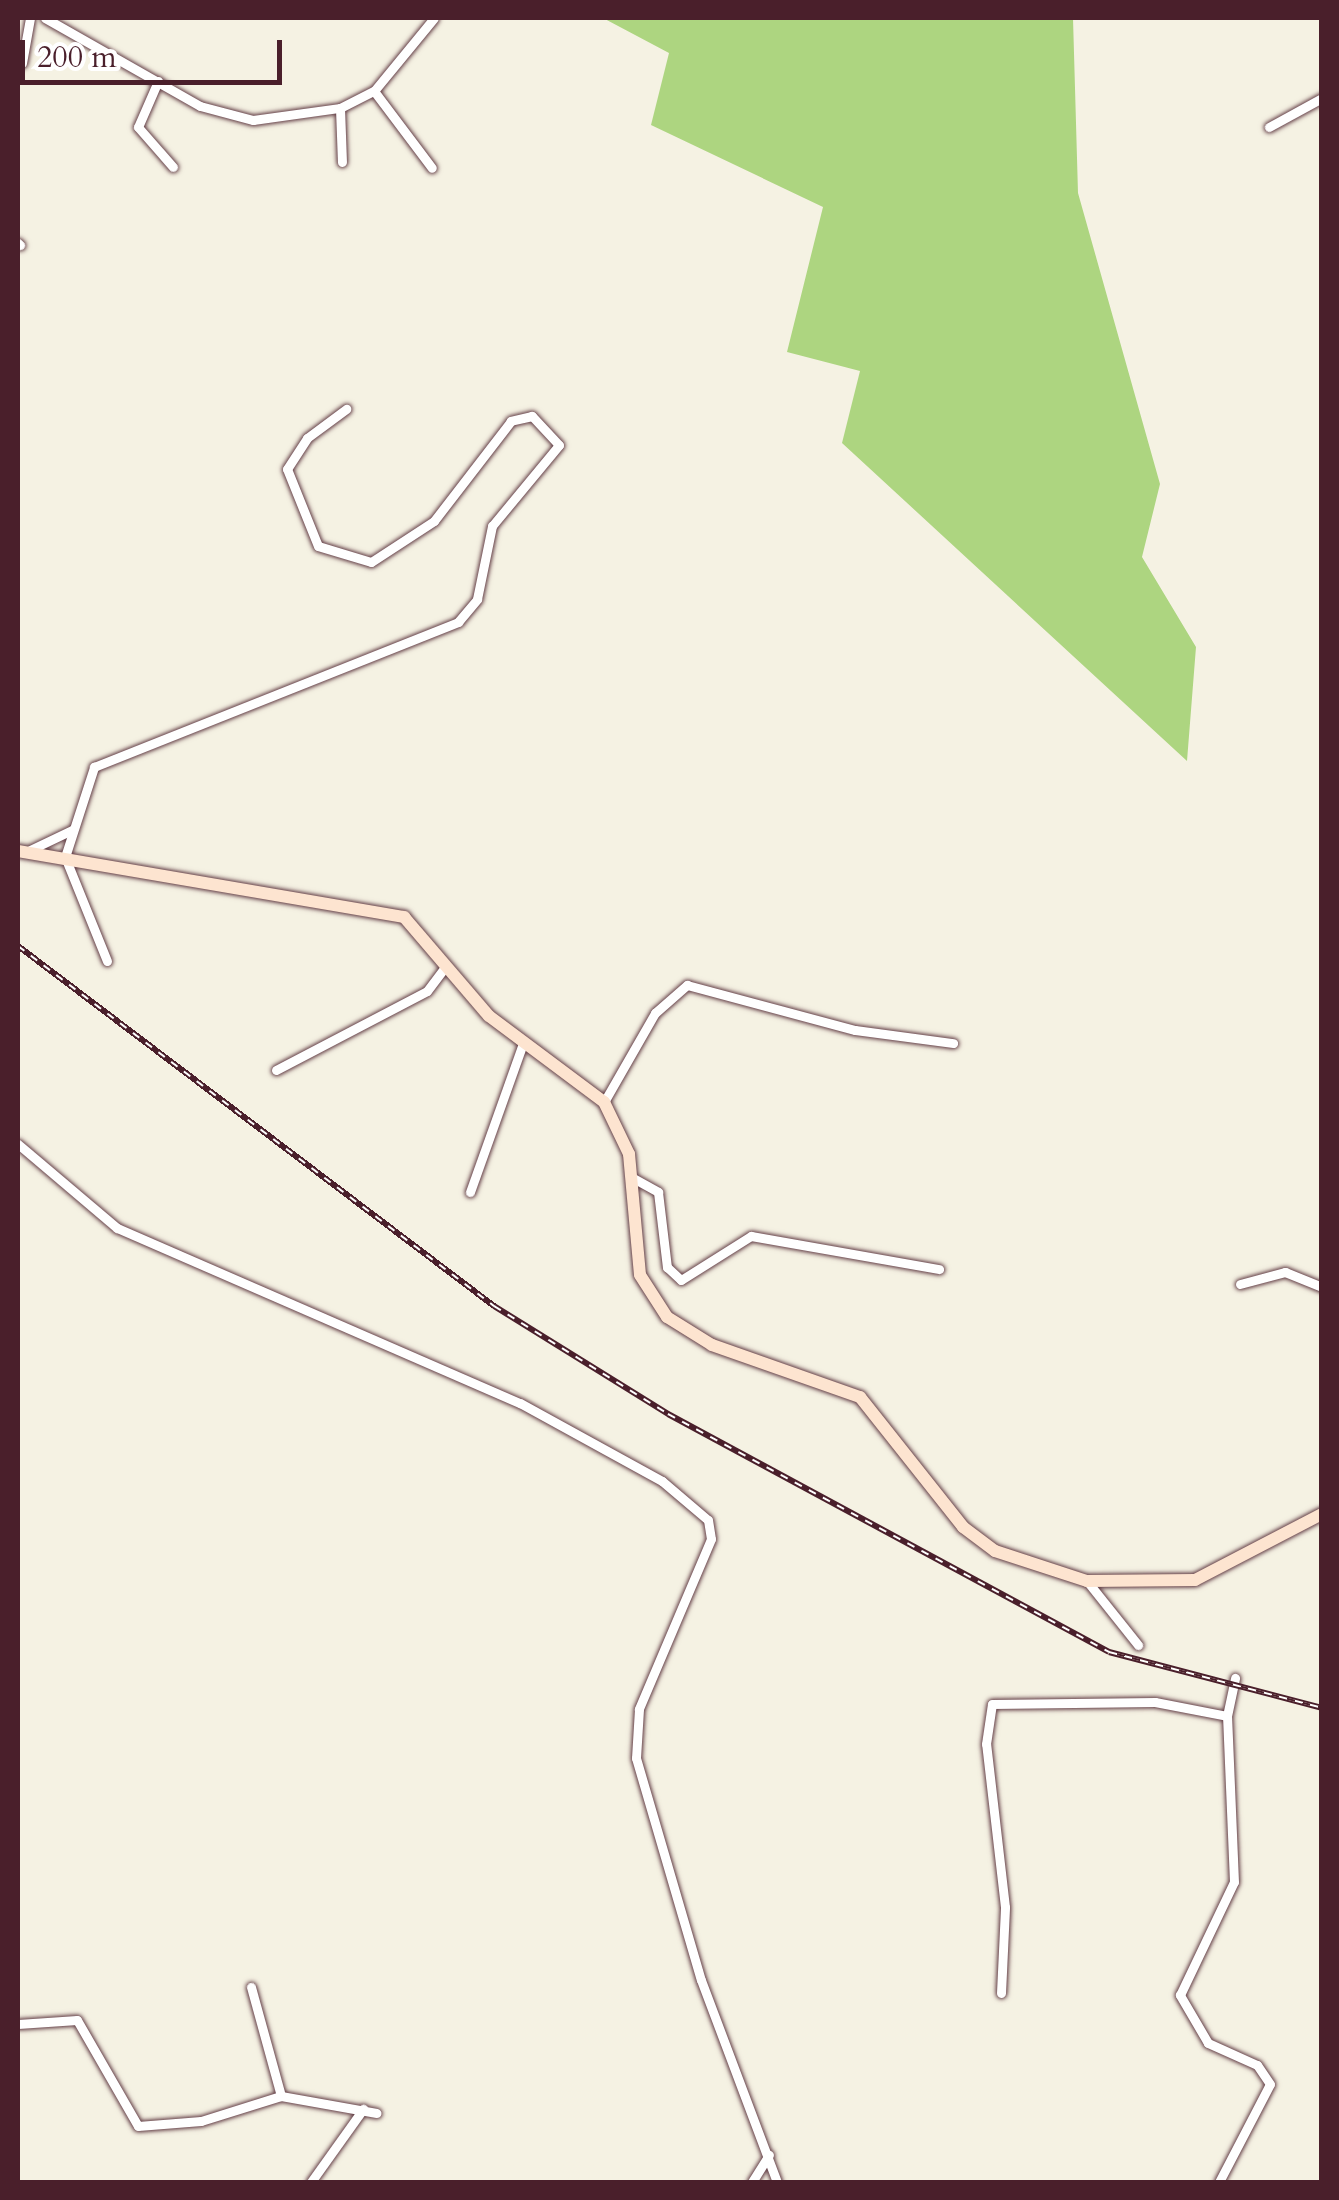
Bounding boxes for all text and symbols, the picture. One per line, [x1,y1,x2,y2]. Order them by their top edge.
scale bar [25,20,288,82]
text: 200 m [37,37,117,78]

